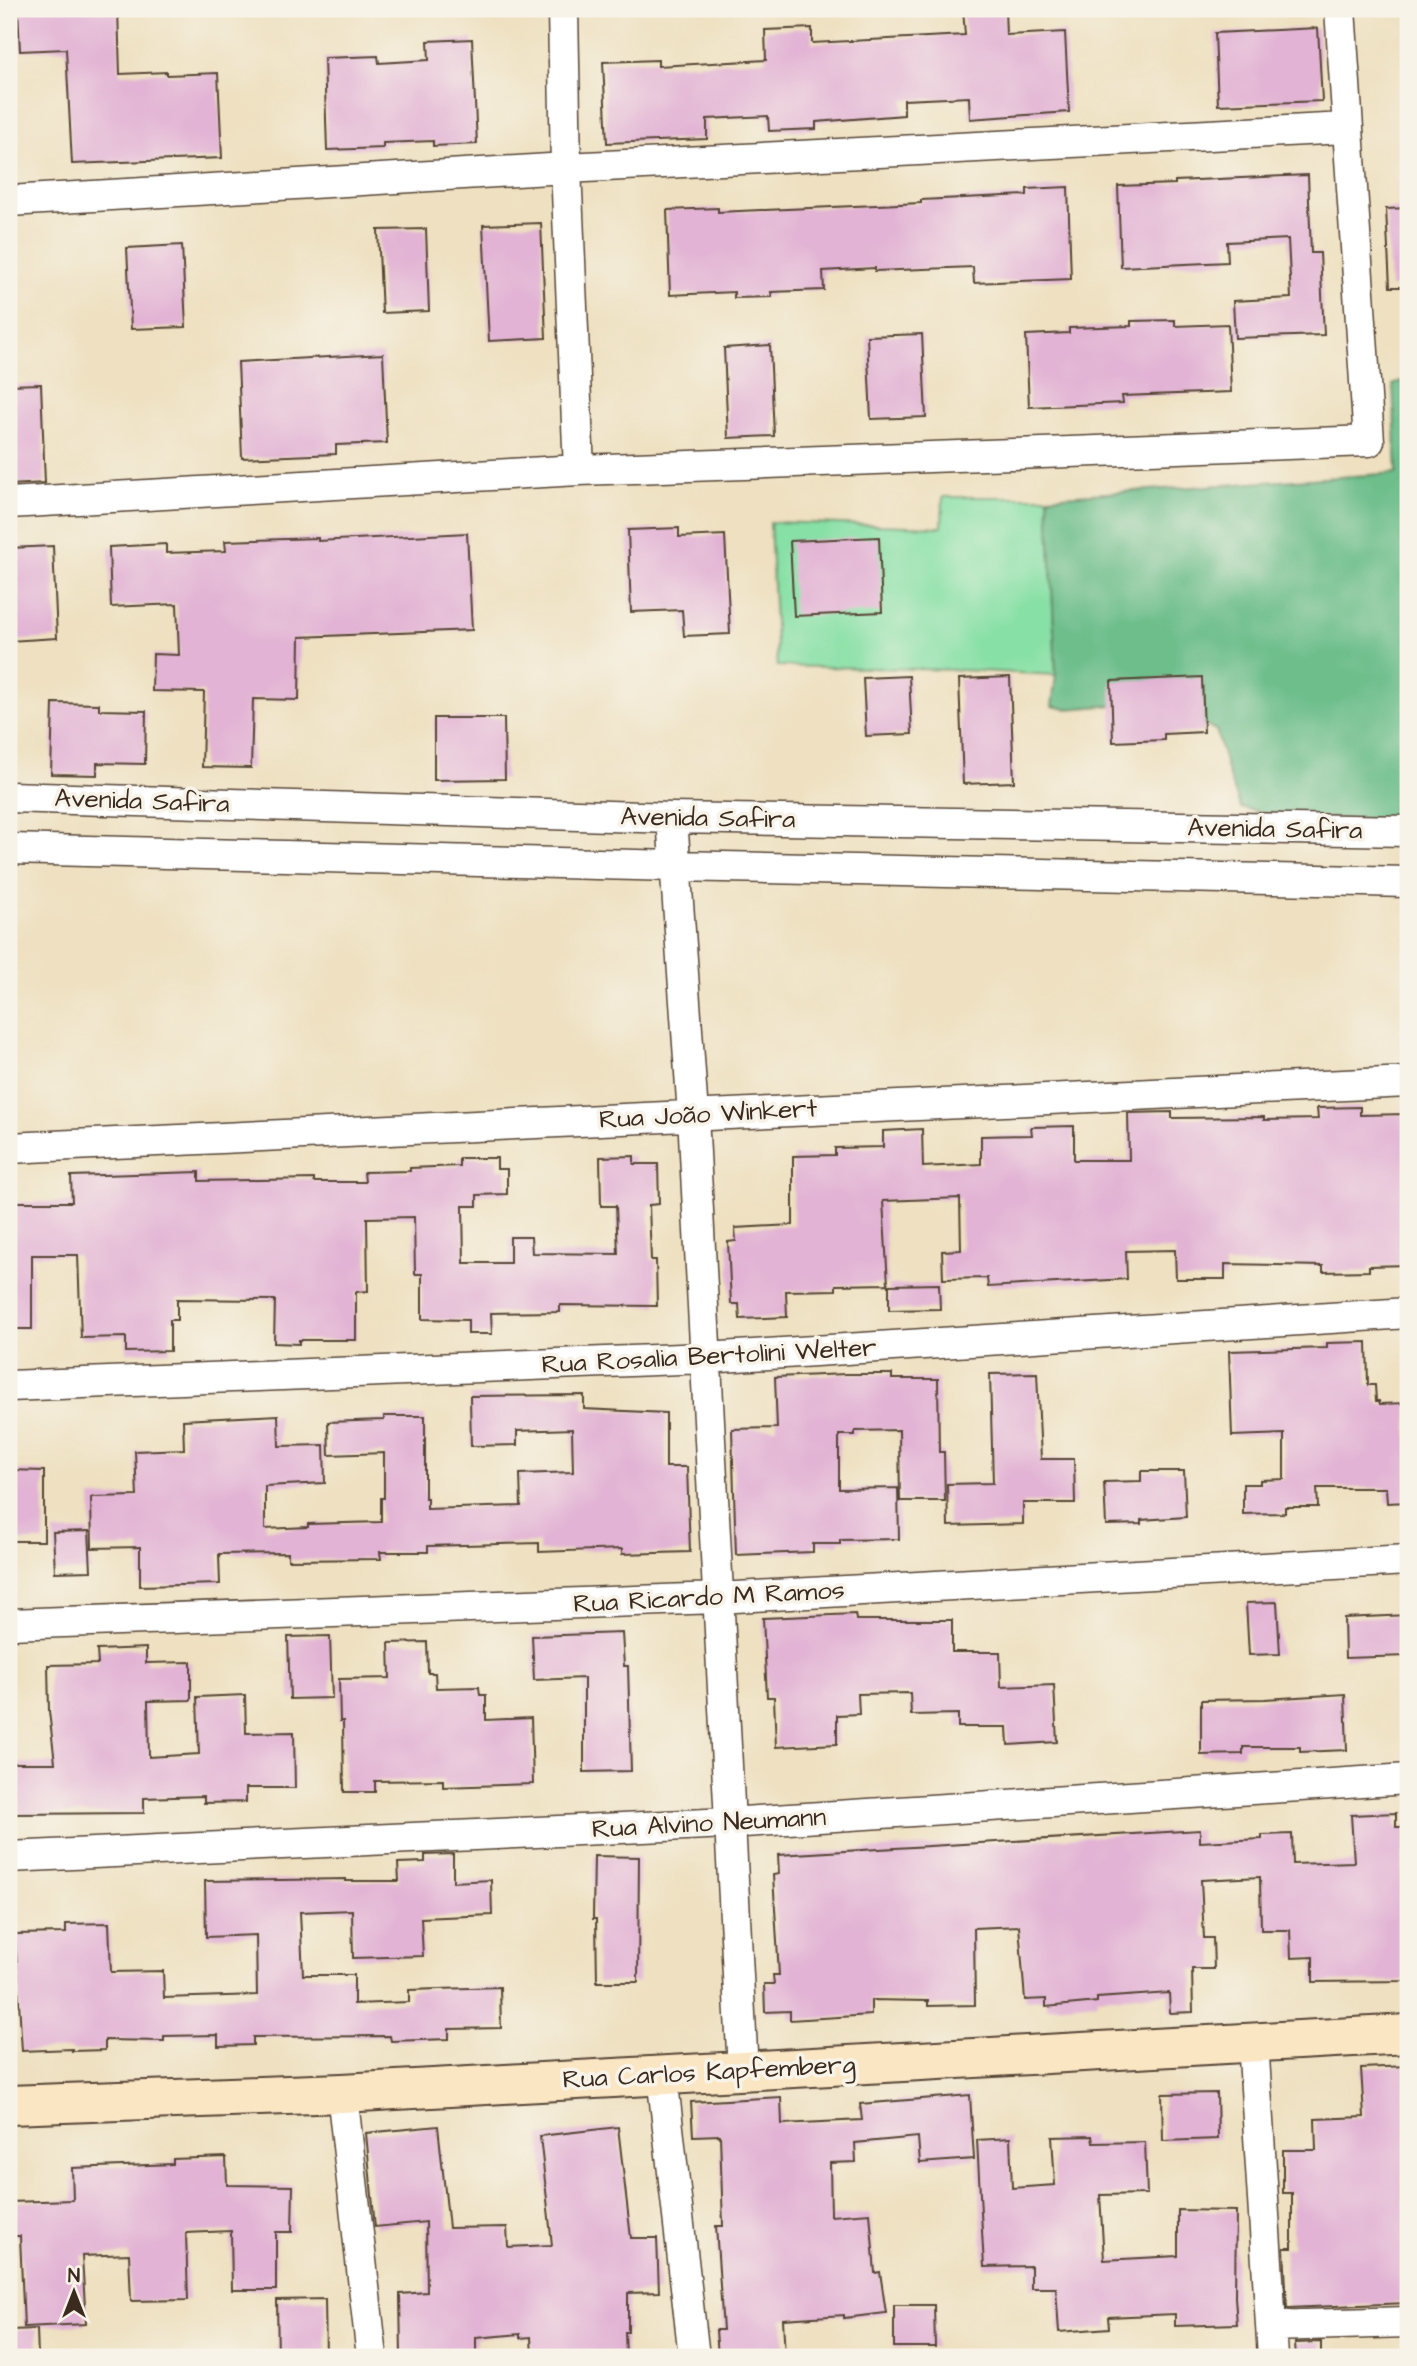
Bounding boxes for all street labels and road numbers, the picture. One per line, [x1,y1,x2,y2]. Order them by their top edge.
street label: Avenida Safira [54,780,230,822]
street label: Avenida Safira [620,798,796,838]
street label: Avenida Safira [1187,809,1363,849]
street label: Rua João Winkert [598,1090,818,1138]
street label: Rua Rosalia Bertolini Welter [541,1329,877,1383]
street label: Rua Ricardo M Ramos [572,1572,846,1622]
street label: Rua Alvino Neumann [591,1799,827,1847]
street label: Rua Carlos Kapfemberg [562,2046,856,2100]

